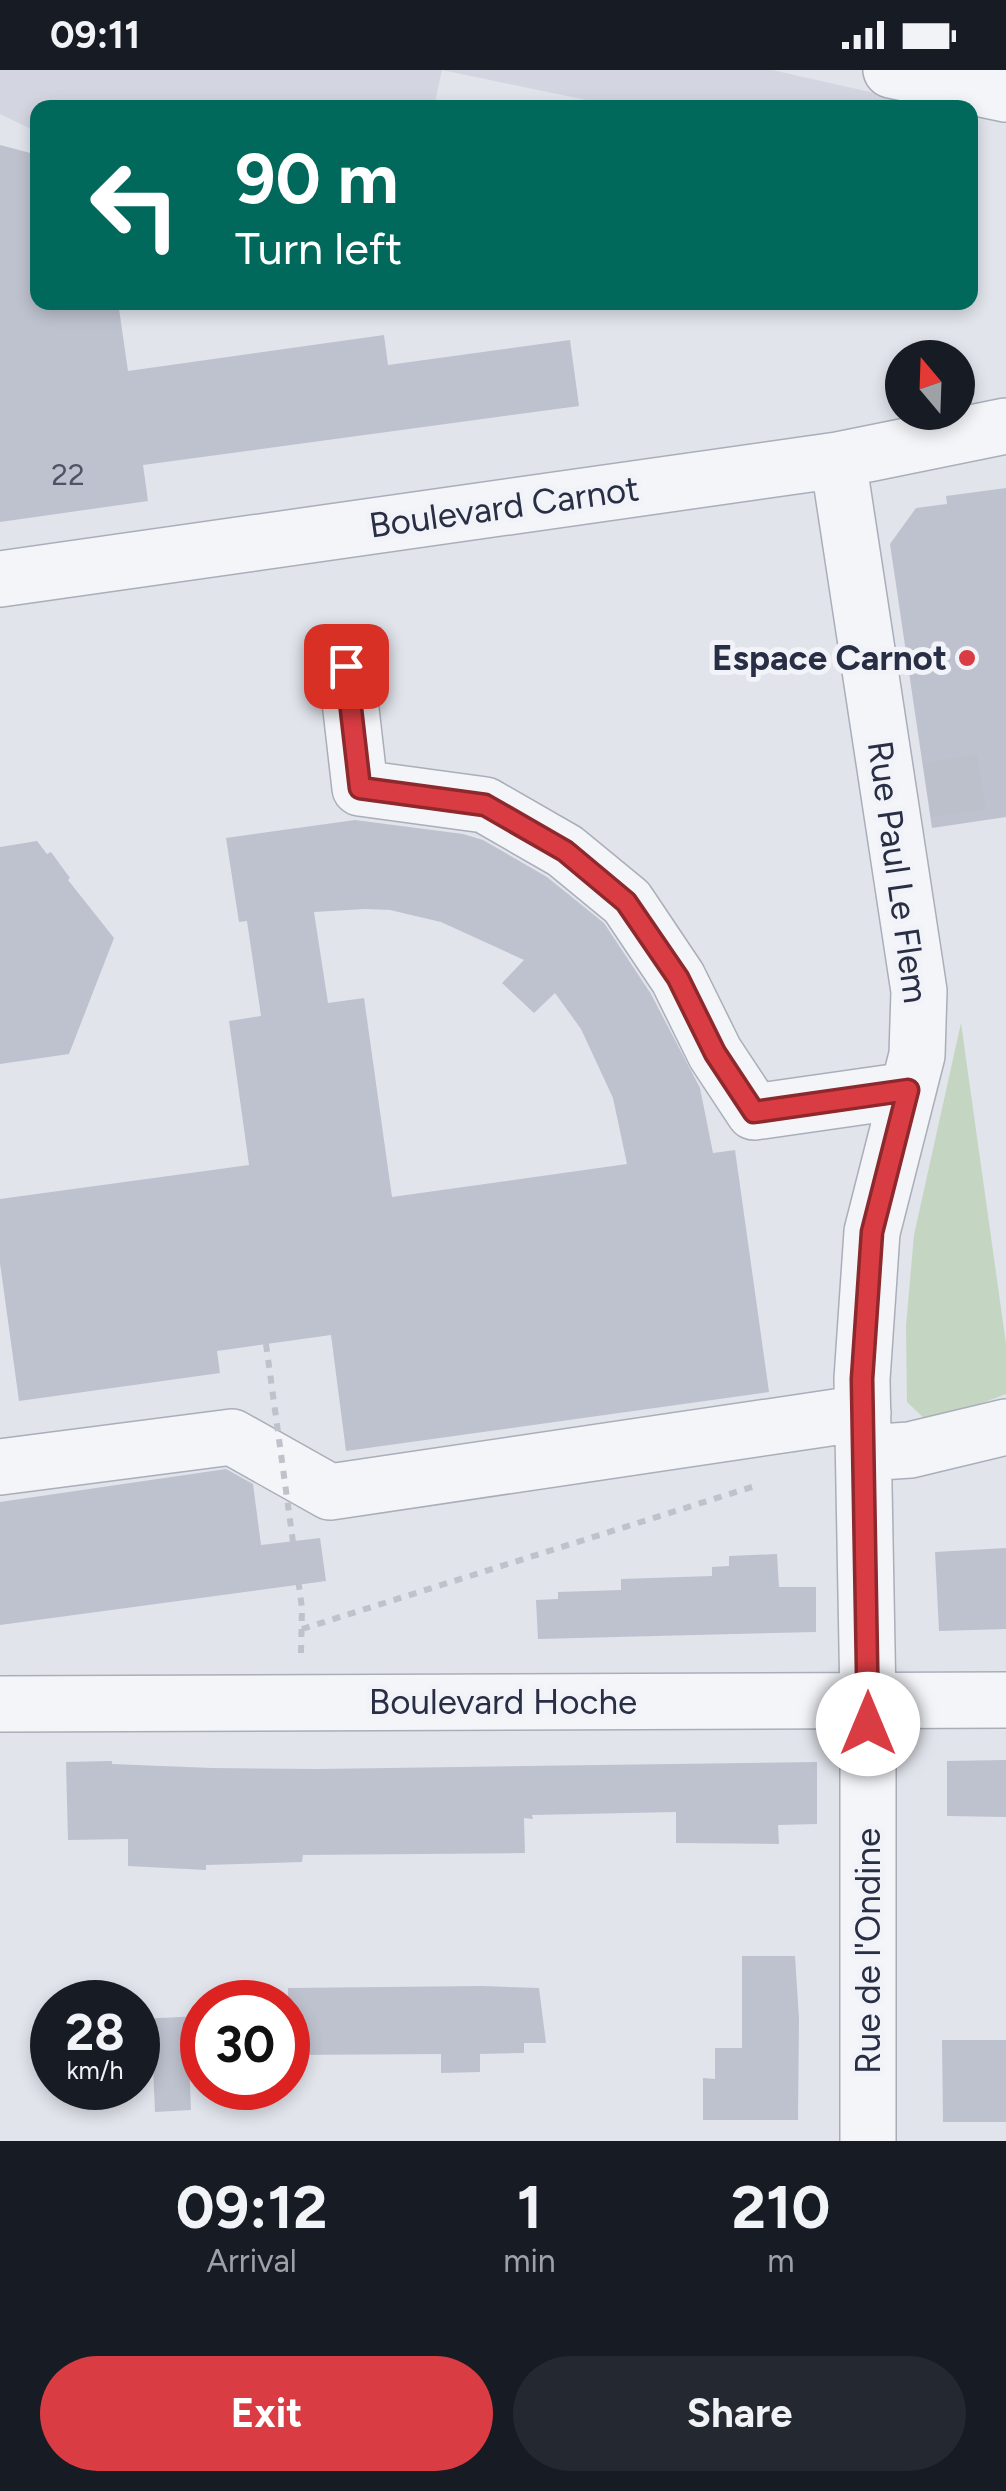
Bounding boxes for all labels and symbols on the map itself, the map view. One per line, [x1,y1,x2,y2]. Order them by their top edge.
north arrow [885,340,975,430]
house number: 22 [51,456,85,493]
street label: Boulevard Carnot [366,467,642,547]
pin [304,624,389,709]
place label: Espace Carnot [712,637,947,679]
marker: Espace Carnot [956,647,978,669]
street label: Rue Paul Le Flem [859,738,937,1006]
position arrow [816,1672,920,1776]
street label: Boulevard Hoche [369,1681,637,1723]
street label: Rue de l'Ondine [847,1828,889,2074]
speed limit sign: 30 [180,1980,310,2110]

